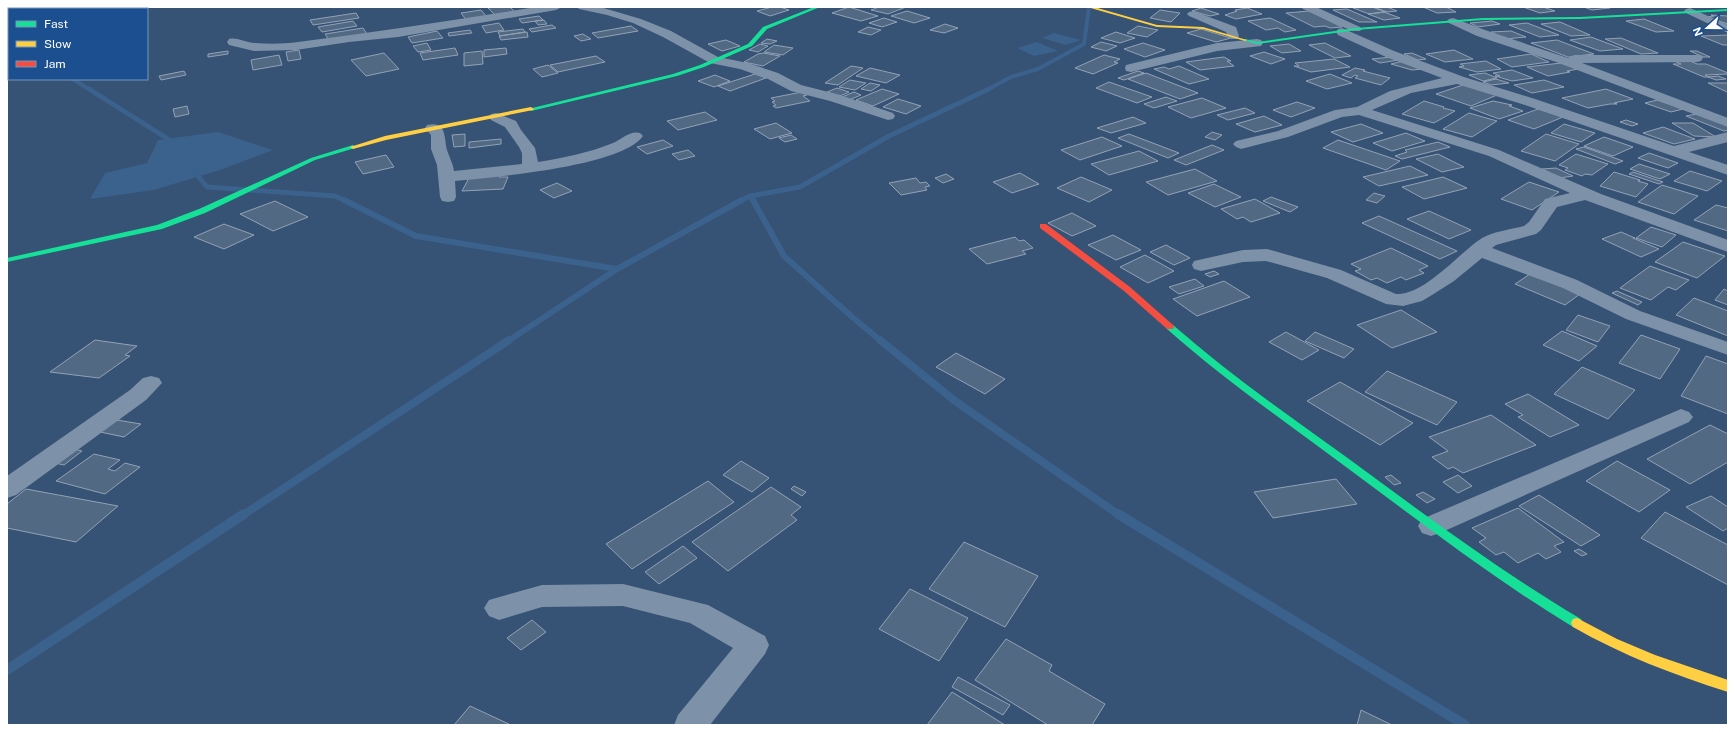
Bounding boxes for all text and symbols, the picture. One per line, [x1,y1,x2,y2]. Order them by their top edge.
legend [8,8,148,80]
north arrow [1687,8,1727,48]
text: Fast [44,17,69,31]
text: N [1691,25,1705,38]
text: Slow [44,37,72,51]
text: Jam [44,57,66,71]

